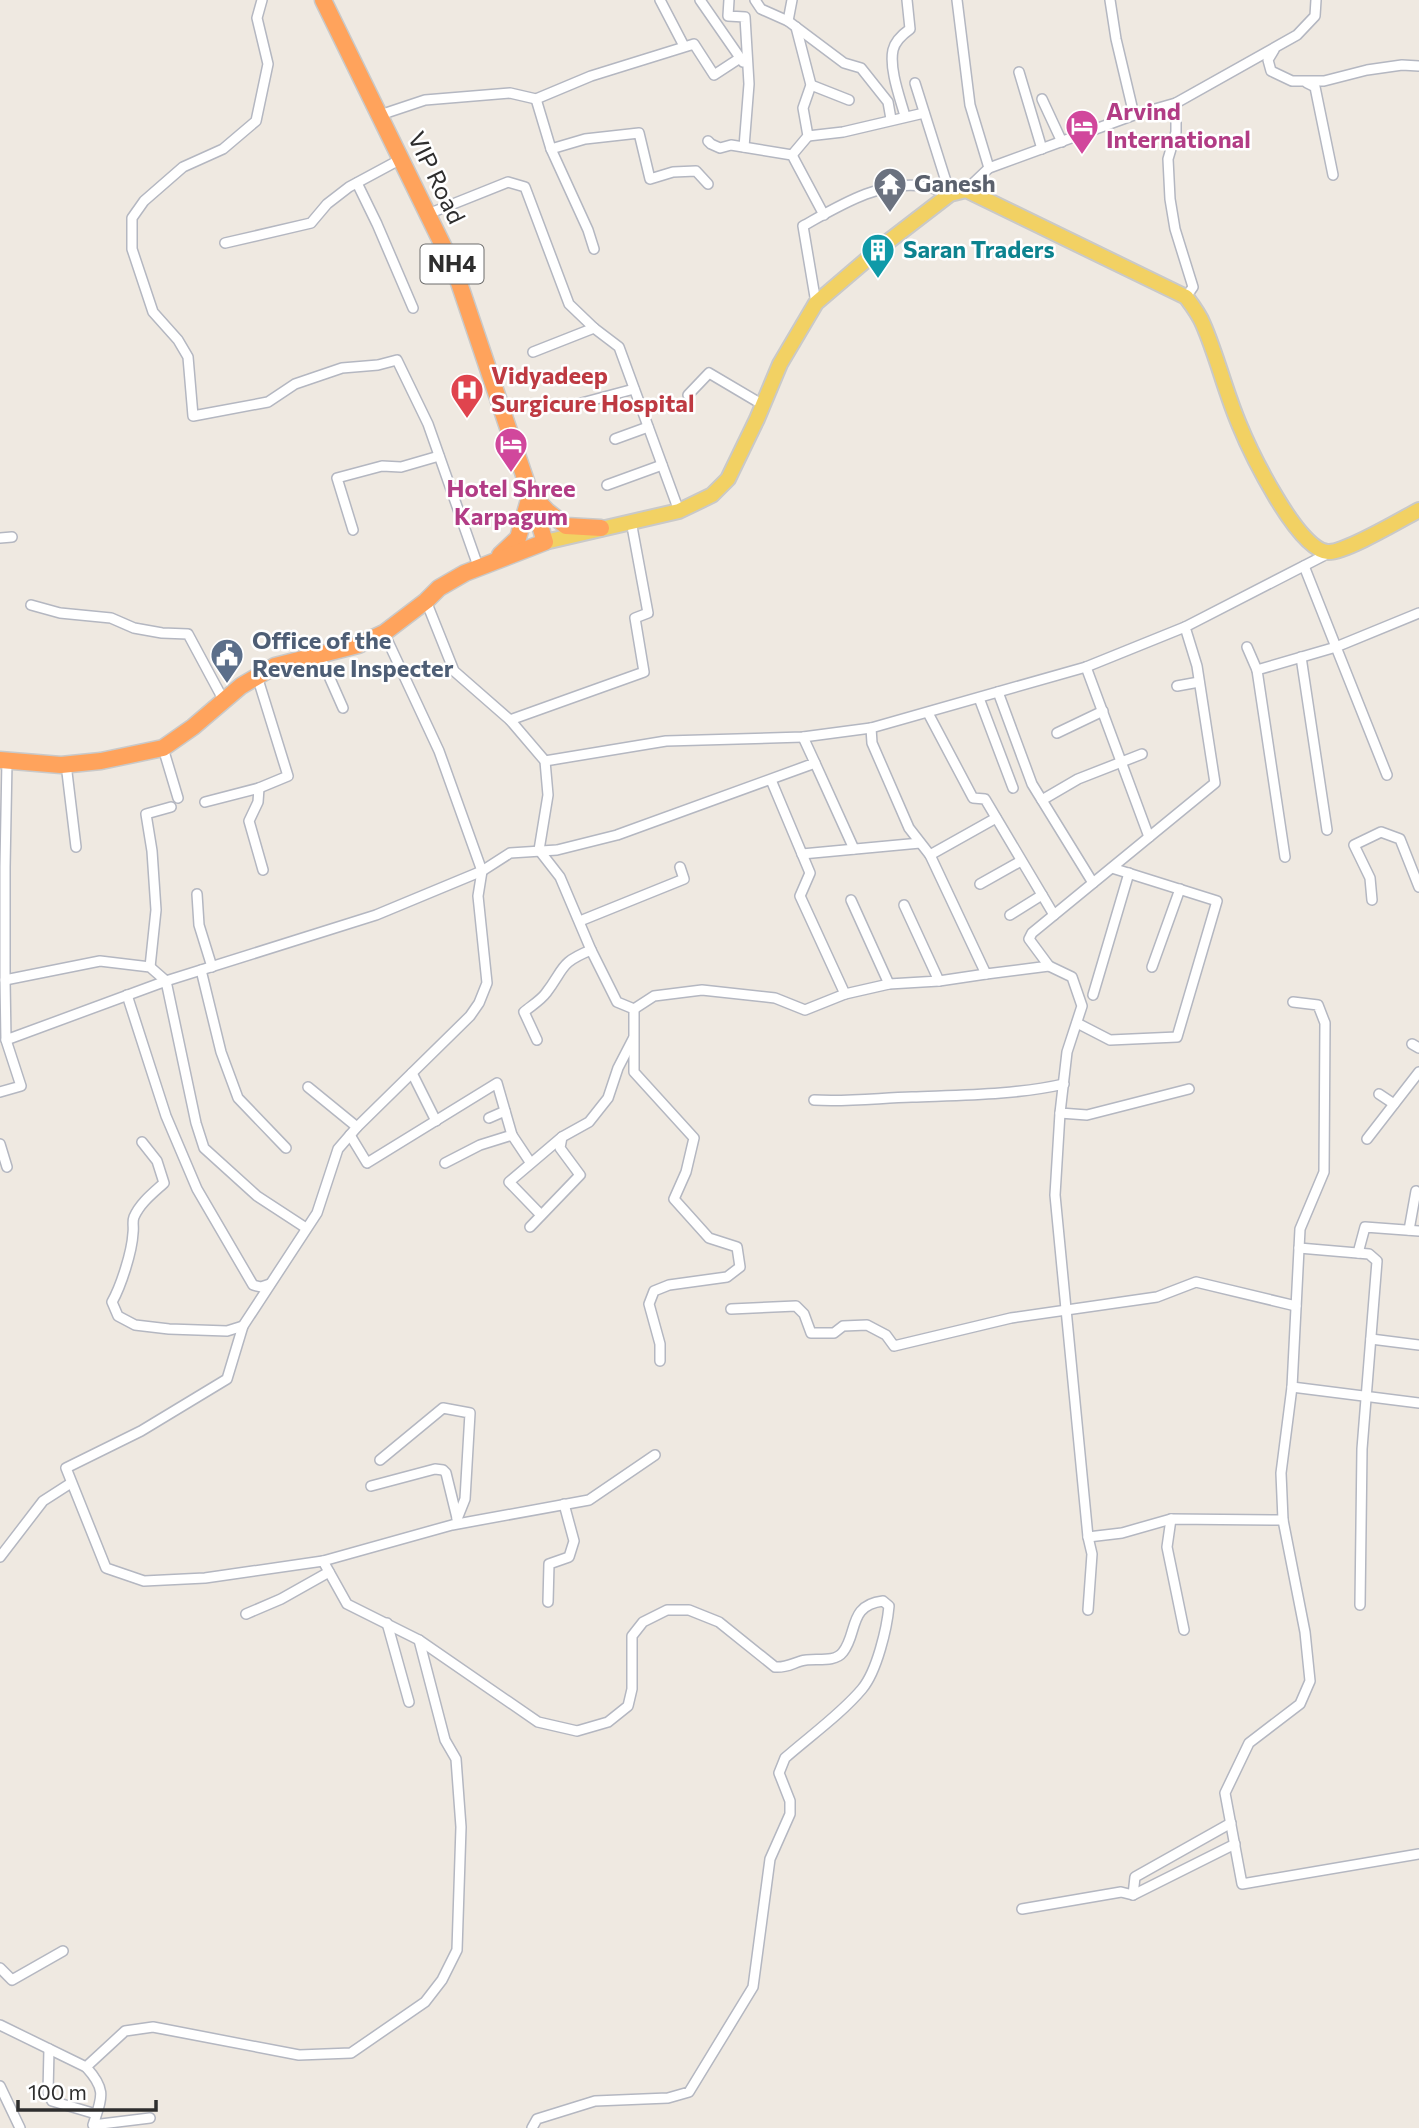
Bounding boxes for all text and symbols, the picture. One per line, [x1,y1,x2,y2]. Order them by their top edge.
place label: Arvind International [1106,96,1251,153]
hotel icon: Arvind International [1063,107,1101,156]
street label: VIP Road [403,127,472,228]
temple icon: Ganesh [871,165,909,214]
place label: Ganesh [914,168,996,197]
building icon: Saran Traders [859,231,897,280]
place label: Saran Traders [903,234,1055,263]
road number: NH4 [420,244,484,284]
place label: Vidyadeep Surgicure Hospital [491,360,695,417]
hospital icon: Vidyadeep Surgicure Hospital [448,371,486,420]
hotel icon: Hotel Shree Karpagum [492,425,530,474]
place label: Hotel Shree Karpagum [446,473,576,530]
place label: Office of the Revenue Inspecter [252,625,454,682]
public building icon: Office of the Revenue Inspecter [208,636,246,685]
scale bar [18,2068,156,2112]
text: 100 m [28,2079,87,2104]

